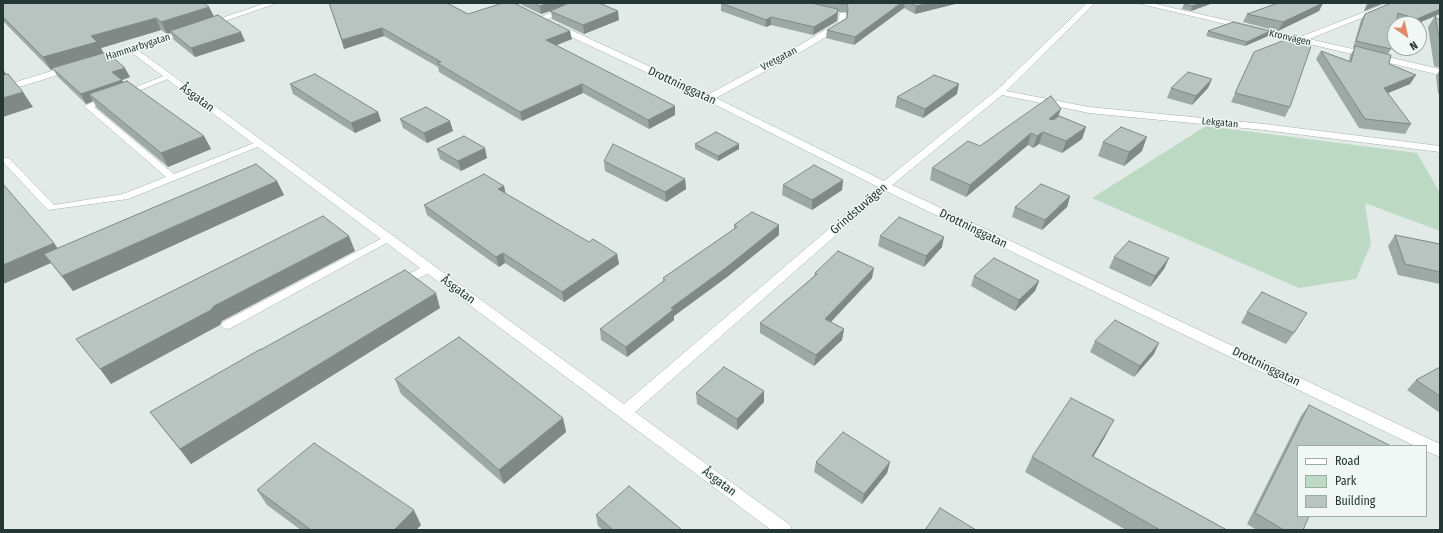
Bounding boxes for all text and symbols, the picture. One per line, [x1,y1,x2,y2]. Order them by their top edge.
north arrow [1387,16,1427,56]
street label: Kronvägen [1268,27,1312,49]
street label: Hammarbygatan [104,31,172,63]
text: N [1407,38,1420,53]
street label: Vretgatan [759,45,799,73]
street label: Drottninggatan [646,64,718,108]
street label: Åsgatan [177,81,217,115]
street label: Lekgatan [1201,115,1239,131]
street label: Grindstuvägen [828,180,890,238]
street label: Drottninggatan [937,206,1009,252]
street label: Åsgatan [438,273,478,307]
street label: Drottninggatan [1230,344,1302,390]
legend [1297,445,1427,517]
text: Road [1335,454,1360,468]
street label: Åsgatan [699,465,739,499]
text: Park [1335,474,1356,488]
text: Building [1335,494,1375,508]

